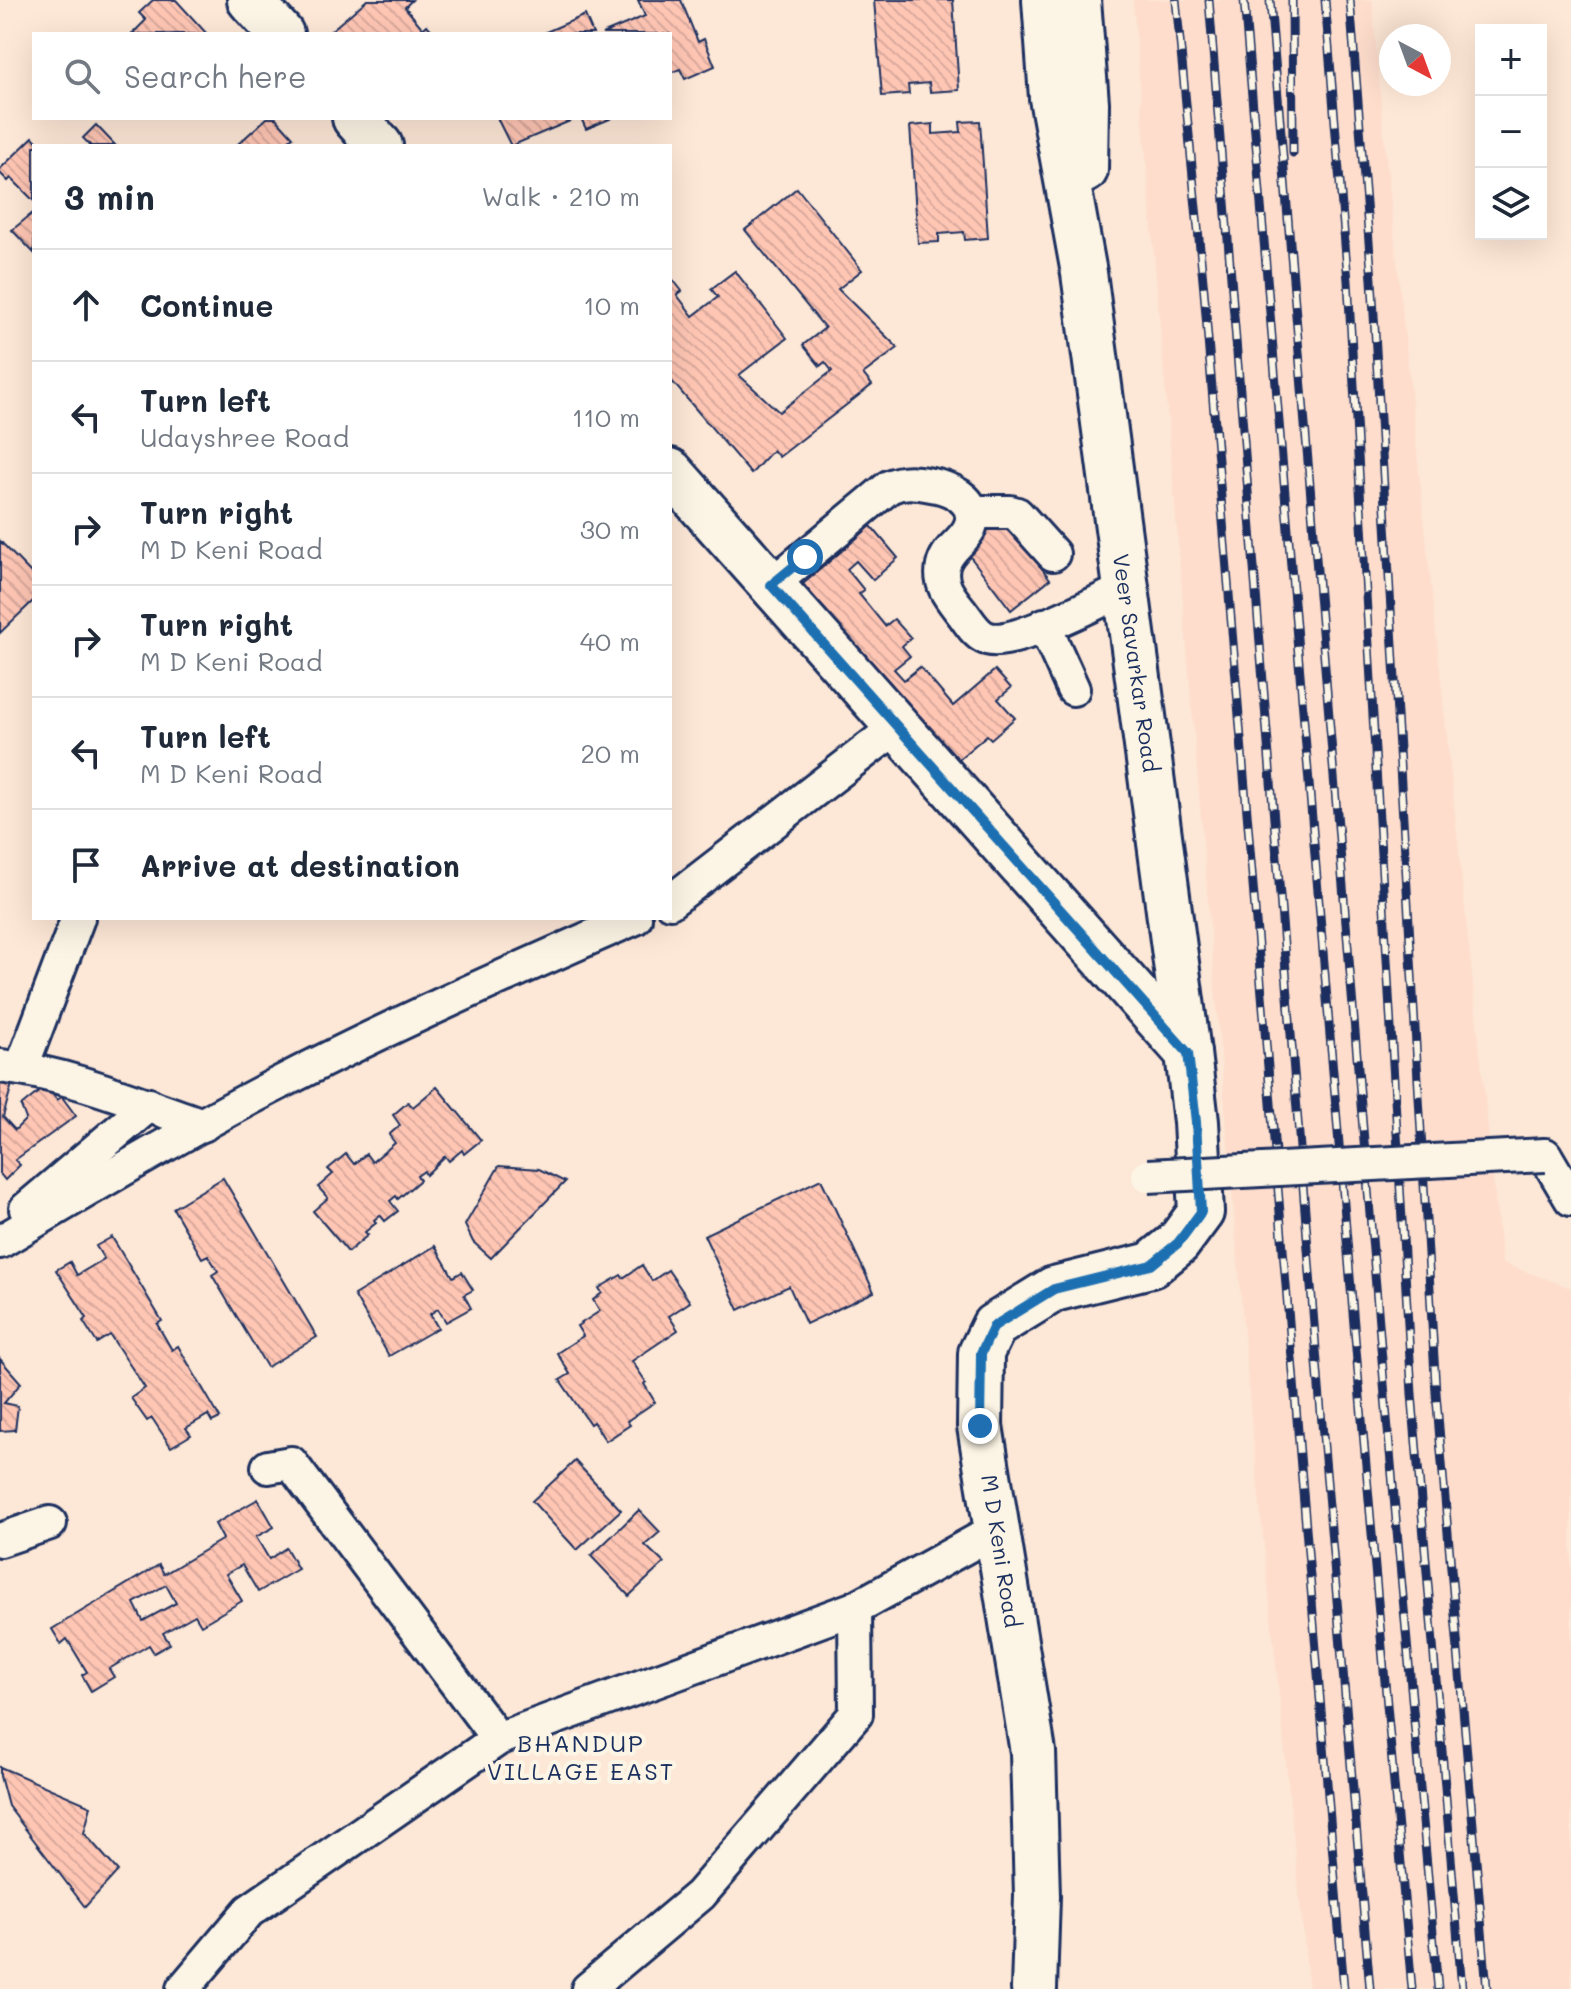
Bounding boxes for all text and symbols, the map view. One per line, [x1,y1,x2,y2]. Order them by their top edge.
north arrow [1379,24,1451,96]
map controls [1475,24,1547,240]
button: + [1475,24,1547,96]
search box [32,32,672,120]
icon: search [60,54,104,98]
text: Search here [124,56,307,96]
button: − [1475,96,1547,168]
button: layers [1475,168,1547,240]
text: 3 min [64,174,155,219]
text: Walk · 210 m [481,179,640,213]
icon: ahead [64,283,108,327]
text: Continue [140,285,273,325]
text: 10 m [583,288,640,322]
text: Turn left [140,380,271,420]
icon: left [64,395,108,439]
text: 110 m [572,400,640,434]
text: Udayshree Road [140,420,349,454]
text: Turn right [140,492,293,532]
icon: right [64,507,108,551]
text: 30 m [580,512,640,546]
text: M D Keni Road [140,532,323,566]
route start [787,539,823,575]
street label: Veer Savarkar Road [1107,552,1166,774]
text: Turn right [140,604,293,644]
icon: right [64,619,108,663]
text: 40 m [580,624,640,658]
text: M D Keni Road [140,644,323,678]
text: Turn left [140,716,271,756]
icon: left [64,731,108,775]
text: 20 m [580,736,640,770]
text: M D Keni Road [140,756,323,790]
icon: arrive [64,843,108,887]
text: Arrive at destination [140,845,460,885]
route end [962,1408,998,1444]
street label: M D Keni Road [975,1472,1028,1630]
district label: BHANDUP VILLAGE EAST [487,1727,675,1786]

